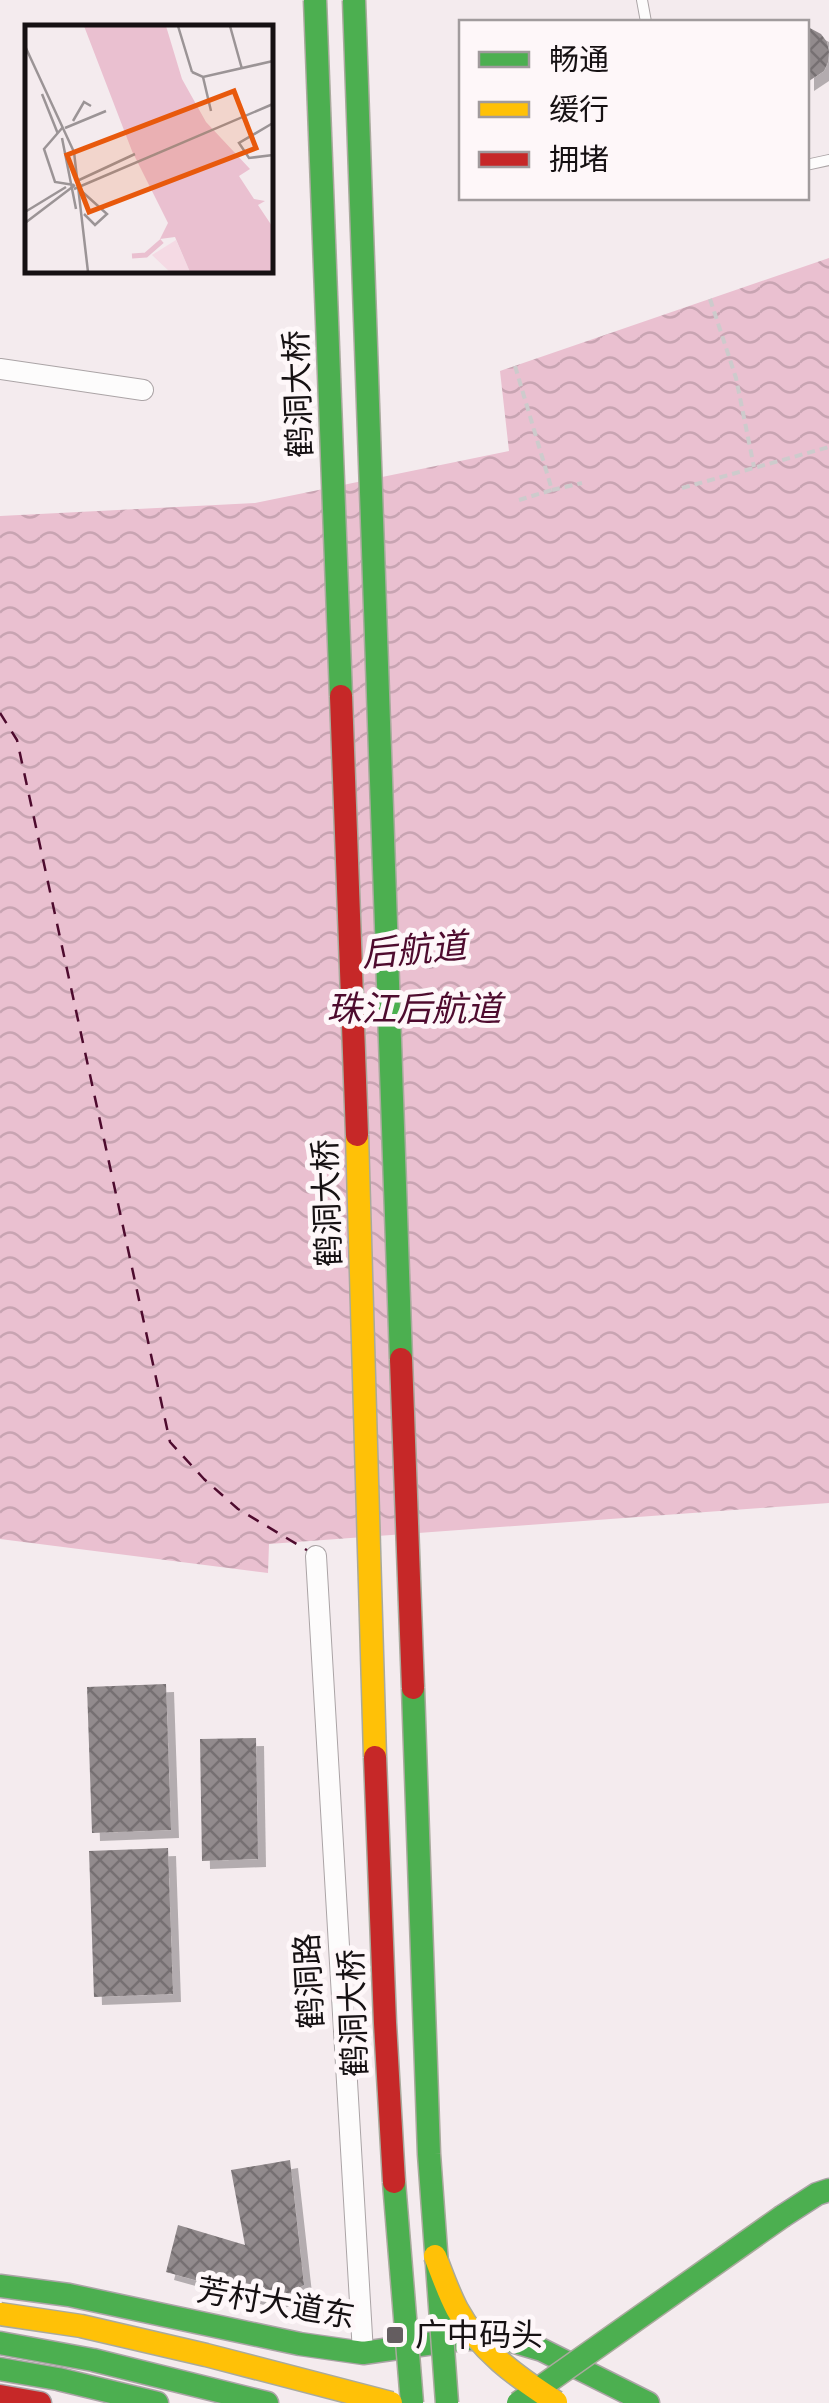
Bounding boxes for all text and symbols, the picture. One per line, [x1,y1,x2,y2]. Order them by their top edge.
legend [459,20,809,200]
inset map [25,25,272,272]
text: 畅通 [549,39,609,79]
text: 缓行 [549,89,609,129]
text: 拥堵 [549,139,609,179]
street label: 鹤洞大桥 [274,329,321,459]
water label: 后航道 [360,921,473,977]
water label: 珠江后航道 [326,985,506,1032]
street label: 鹤洞大桥 [303,1138,350,1268]
street label: 鹤洞路 [285,1932,332,2030]
street label: 鹤洞大桥 [329,1948,376,2078]
street label: 芳村大道东 [194,2267,359,2338]
place label: 广中码头 [415,2313,543,2356]
marker: 广中码头 [384,2324,406,2346]

